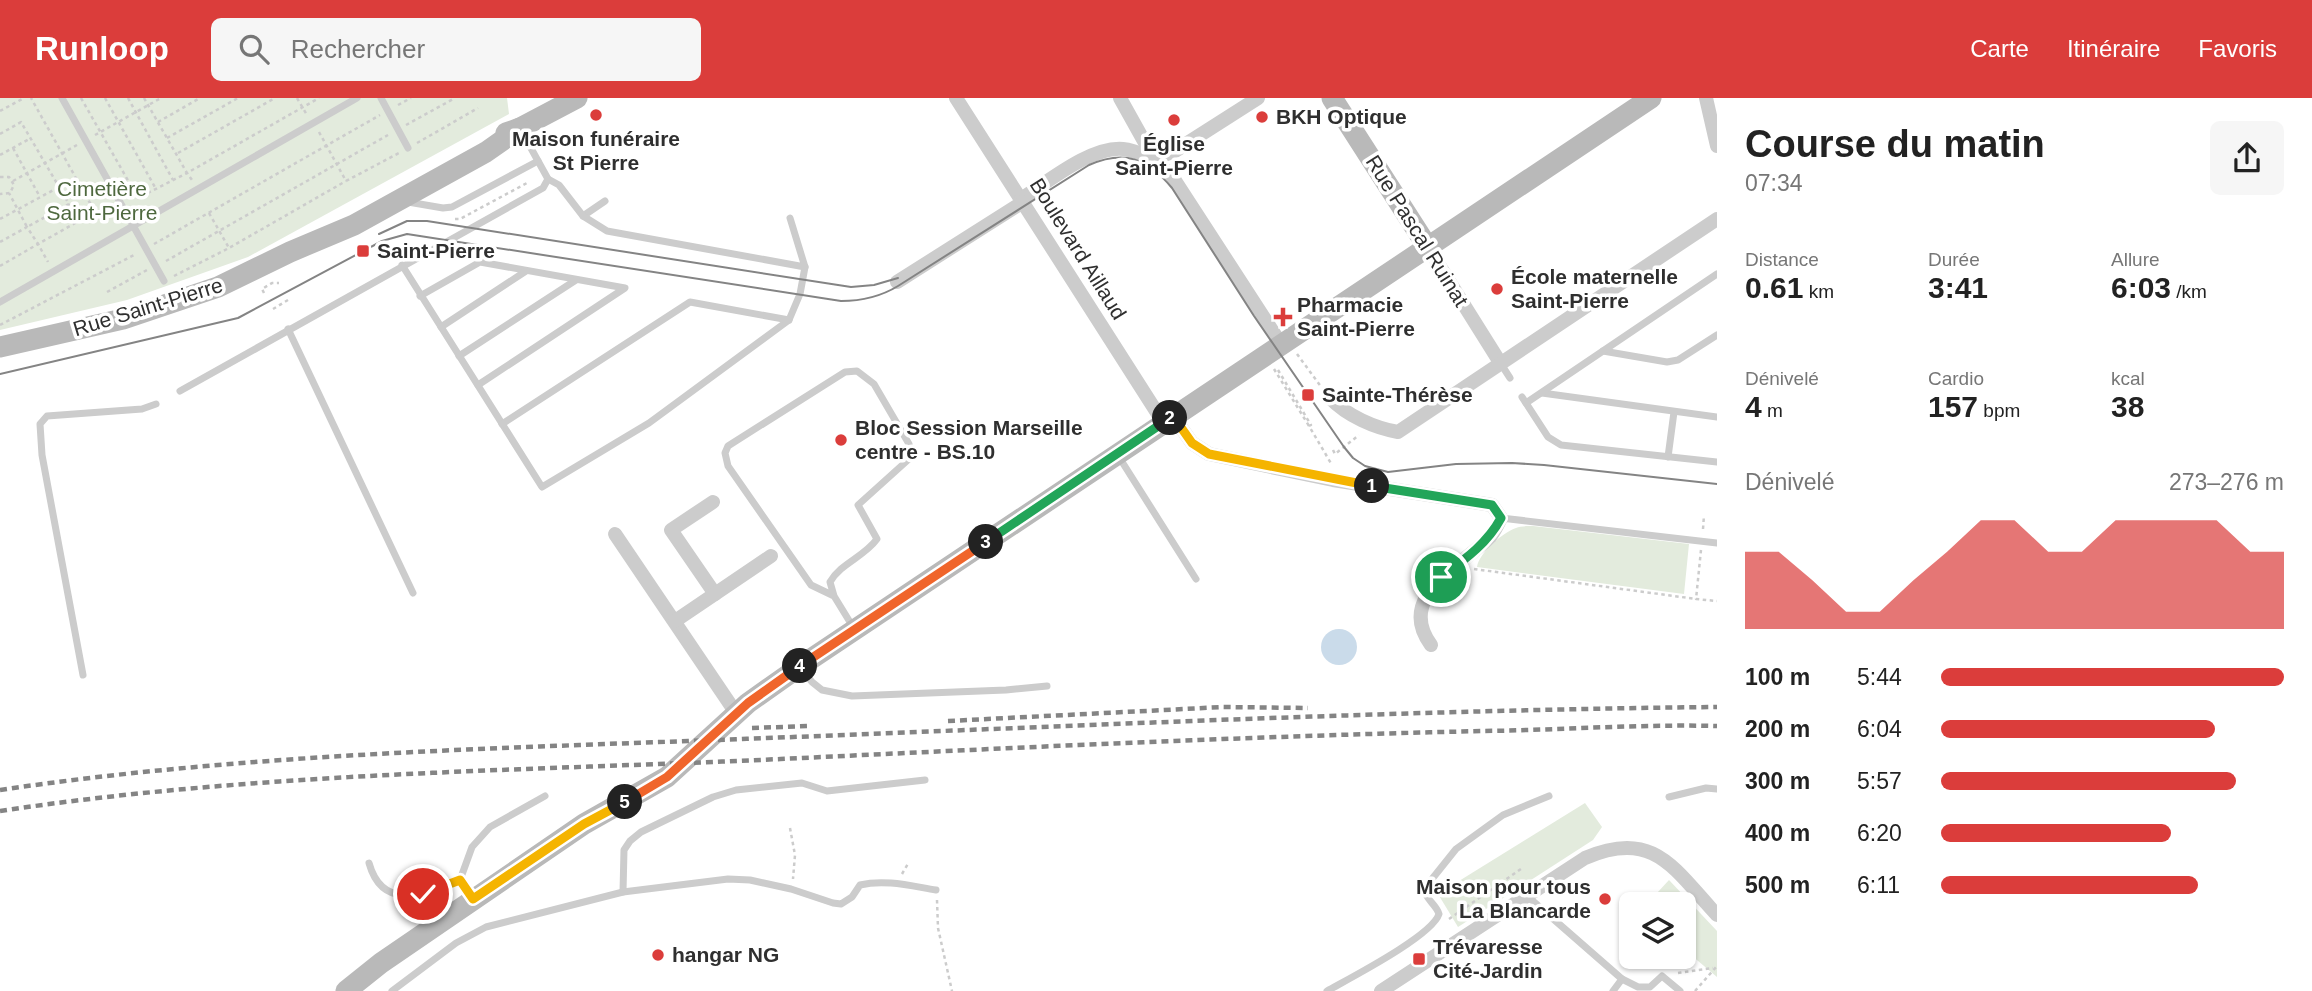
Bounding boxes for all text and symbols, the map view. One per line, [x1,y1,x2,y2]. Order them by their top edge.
search box [211,18,701,81]
text: Runloop [35,30,169,67]
icon: search [235,30,273,68]
text: Rechercher [291,34,425,64]
text: Carte [1970,35,2029,62]
text: Itinéraire [2067,35,2160,62]
text: Favoris [2198,35,2277,62]
place label: BKH Optique [1276,105,1407,128]
marker: Maison funéraire St Pierre [588,107,604,123]
marker: BKH Optique [1254,109,1270,125]
marker: Église Saint-Pierre [1166,112,1182,128]
button: share [2210,121,2284,195]
text: Course du matin [1745,123,2045,165]
place label: Maison funéraire St Pierre [512,127,680,174]
place label: Église Saint-Pierre [1115,132,1233,179]
street label: Rue Pascal Ruinat [1362,151,1473,311]
text: 07:34 [1745,170,1803,196]
street label: Boulevard Aillaud [1026,174,1131,324]
park label: Cimetière Saint-Pierre [47,177,157,224]
place label: Saint-Pierre [377,239,495,262]
marker: Saint-Pierre [355,243,371,259]
text: Distance [1745,249,1819,270]
text: Durée [1928,249,1980,270]
text: Allure [2111,249,2160,270]
place label: École maternelle Saint-Pierre [1511,265,1678,312]
text: 0.61 [1745,271,1803,304]
text: 3:41 [1928,271,1988,304]
text: 6:03 [2111,271,2171,304]
street label: Rue Saint-Pierre [70,273,225,340]
marker: École maternelle Saint-Pierre [1489,281,1505,297]
text: km [1803,281,1834,302]
text: /km [2171,281,2207,302]
place label: Pharmacie Saint-Pierre [1297,293,1415,340]
marker: Pharmacie Saint-Pierre [1275,309,1291,325]
text: Dénivelé [1745,368,1819,389]
text: Cardio [1928,368,1984,389]
text: kcal [2111,368,2145,389]
place label: Sainte-Thérèse [1322,383,1473,406]
marker: Sainte-Thérèse [1300,387,1316,403]
text: 4 [1745,390,1762,423]
text: 157 [1928,390,1978,423]
text: 38 [2111,390,2144,423]
pin: 2 [1152,400,1188,436]
text: m [1762,400,1783,421]
text: bpm [1978,400,2020,421]
text: 2 [1164,407,1175,428]
place label: Bloc Session Marseille centre - BS.10 [855,416,1083,463]
marker: Bloc Session Marseille centre - BS.10 [833,432,849,448]
pin: 1 [1354,468,1390,504]
text: Dénivelé [1745,469,1835,495]
text: 273–276 m [2169,469,2284,495]
text: 1 [1366,475,1377,496]
pin: 3 [968,524,1004,560]
text: 3 [980,531,991,552]
pin [1411,547,1471,607]
icon: arrive [1422,558,1460,596]
pin: 4 [782,648,818,684]
text: 4 [794,655,805,676]
text: 100 m [1745,664,1810,690]
text: 5:44 [1857,664,1902,690]
text: 200 m [1745,716,1810,742]
text: 6:04 [1857,716,1902,742]
text: 300 m [1745,768,1810,794]
text: 5:57 [1857,768,1902,794]
pin: 5 [608,784,642,820]
text: 5 [619,791,630,812]
text: 400 m [1745,820,1810,846]
text: 6:20 [1857,820,1902,846]
pin [393,864,453,924]
text: 500 m [1745,872,1810,898]
text: 6:11 [1857,872,1900,898]
icon: check [404,875,442,913]
place label: Maison pour tous La Blancarde [1416,875,1591,922]
marker: Maison pour tous La Blancarde [1597,891,1613,907]
map controls [1619,892,1696,969]
button: layers [1619,892,1696,969]
place label: Trévaresse Cité-Jardin [1433,935,1543,982]
place label: hangar NG [672,943,779,966]
marker: hangar NG [650,947,666,963]
marker: Trévaresse Cité-Jardin [1411,951,1427,967]

